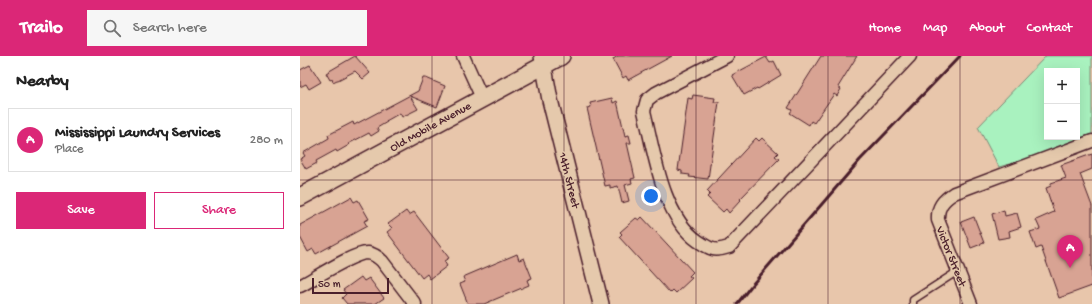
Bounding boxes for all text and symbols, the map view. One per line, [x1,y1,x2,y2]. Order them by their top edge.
search box [87,10,367,46]
text: Trailo [20,17,63,40]
icon: search [101,17,123,39]
text: Search here [133,19,207,37]
text: Home [869,20,901,37]
text: Map [923,20,947,37]
text: About [969,20,1005,37]
text: Contact [1027,20,1072,37]
map controls [1044,68,1080,140]
button: + [1044,68,1080,104]
text: Nearby [16,72,69,92]
street label: Old Mobile Avenue [388,99,475,156]
button: − [1044,104,1080,140]
text: Mississippi Laundry Services [55,124,220,142]
text: A [26,133,34,148]
text: 280 m [250,133,283,148]
text: Place [55,142,83,157]
street label: 14th Street [554,150,582,211]
your location [641,186,661,206]
button: Save [16,192,146,229]
button: Share [154,192,284,229]
street label: Victor Street [931,224,969,290]
pin: A [1057,235,1083,268]
scale bar [312,276,389,295]
text: 50 m [318,279,340,291]

